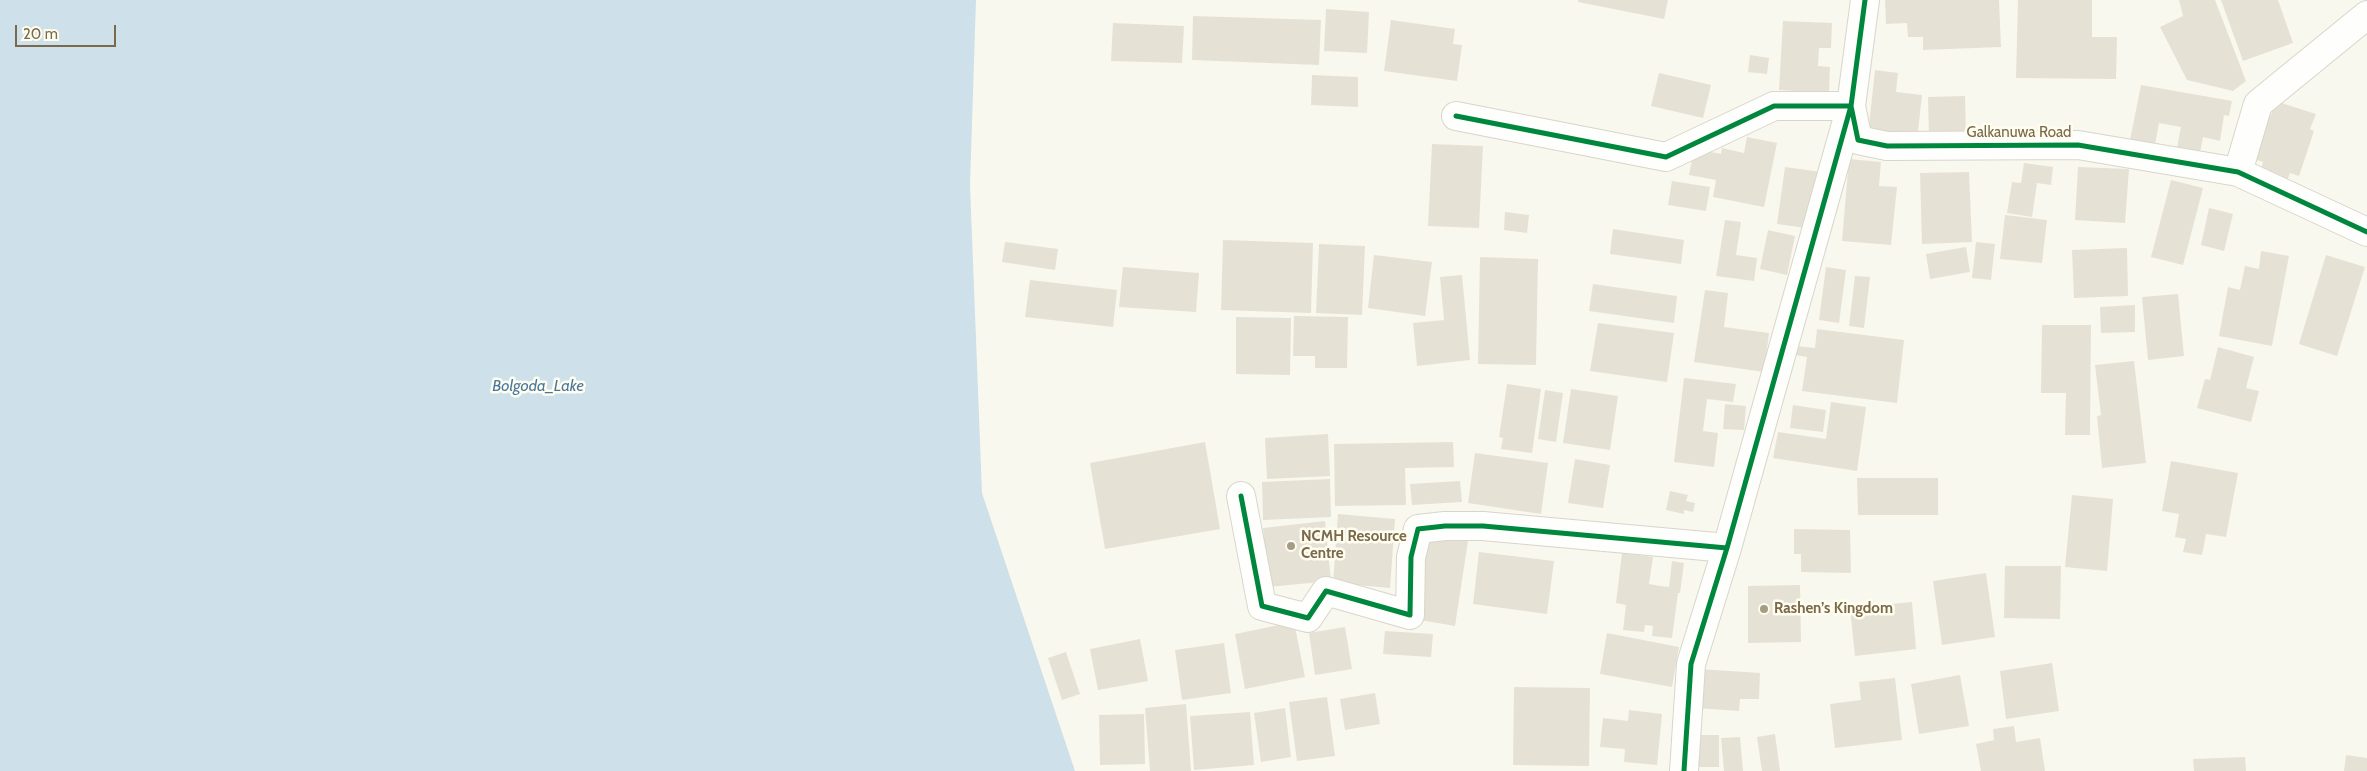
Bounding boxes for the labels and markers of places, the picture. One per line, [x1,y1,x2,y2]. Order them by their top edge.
place label: NCMH Resource Centre [1301,528,1407,563]
marker: NCMH Resource Centre [1285,540,1297,552]
place label: Rashen’s Kingdom [1774,600,1893,618]
marker: Rashen’s Kingdom [1758,603,1770,615]

